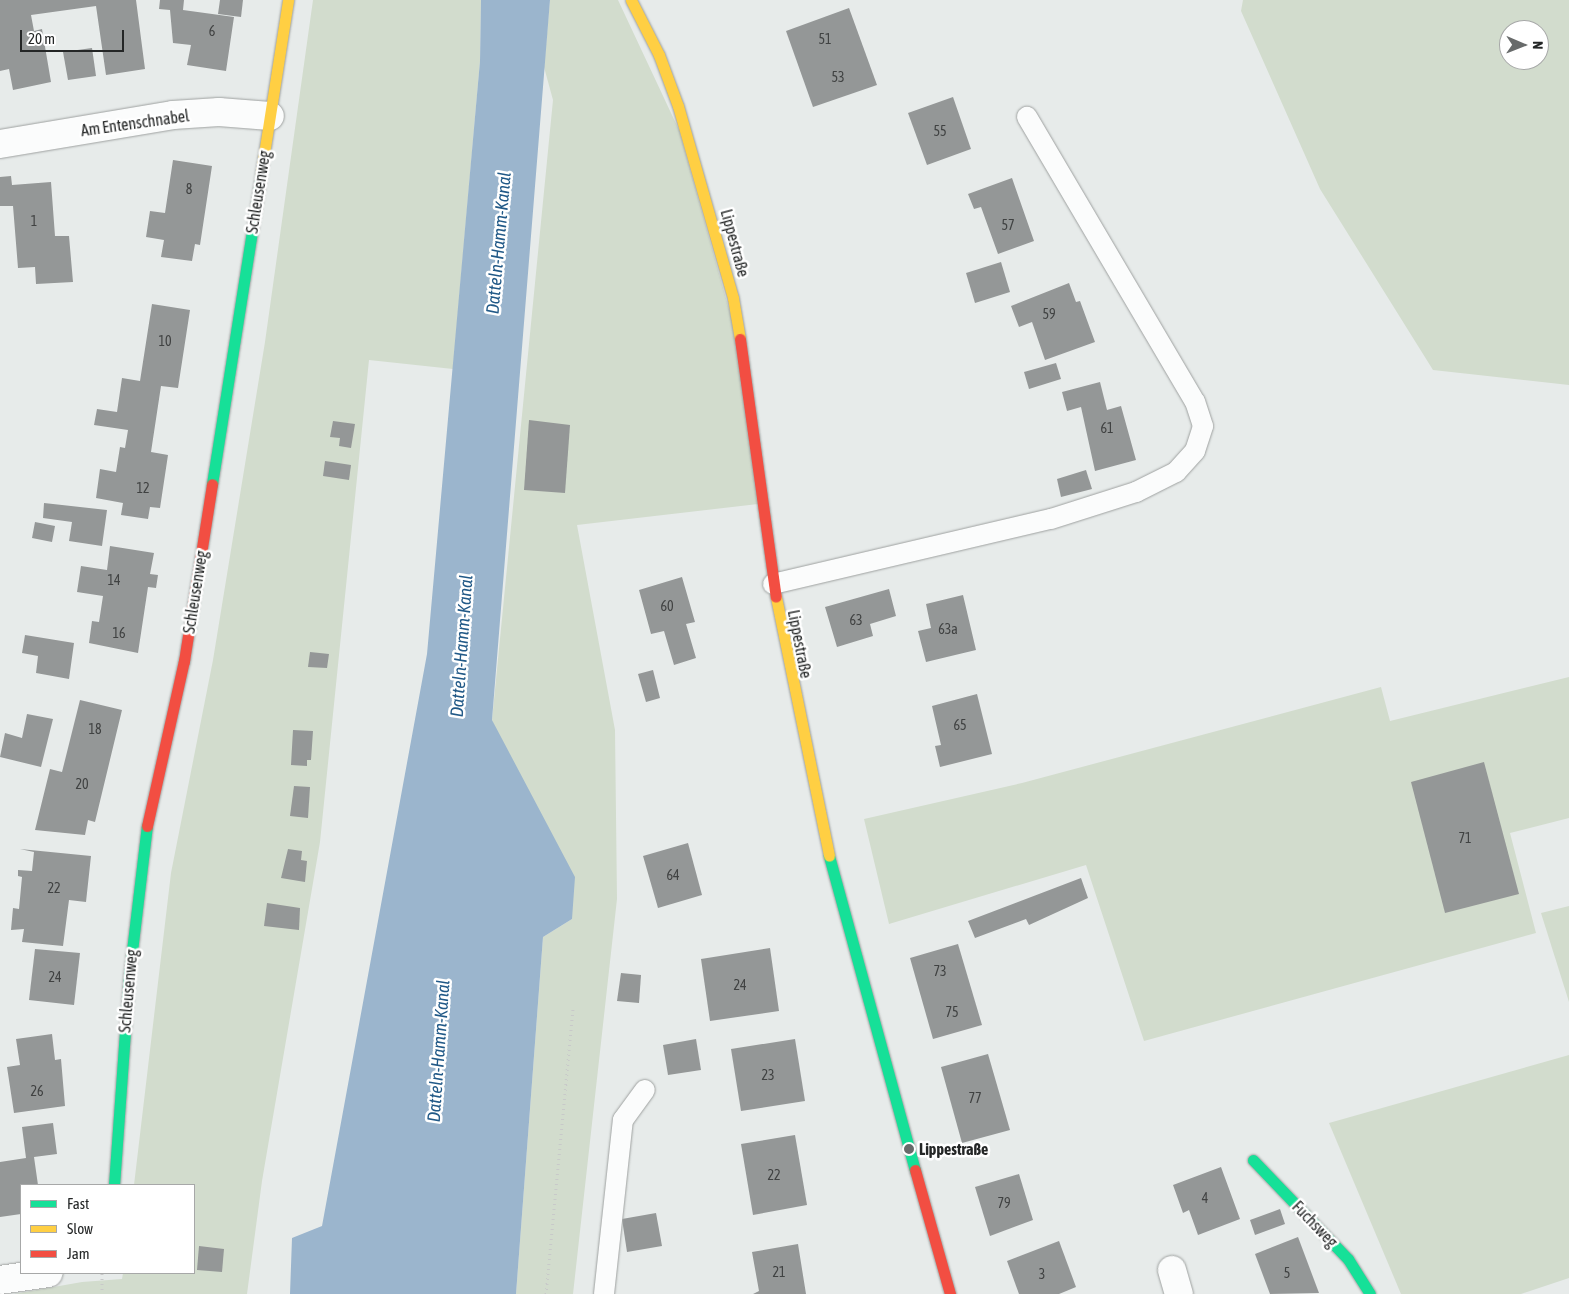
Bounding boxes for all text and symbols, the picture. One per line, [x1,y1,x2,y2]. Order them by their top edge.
scale bar [22,20,126,52]
north arrow [1499,20,1549,70]
house number: 6 [209,23,215,39]
text: 20 m [28,30,55,47]
house number: 51 [818,31,832,47]
text: N [1530,41,1546,50]
house number: 53 [831,69,845,85]
street label: Am Entenschnabel [80,106,190,140]
house number: 55 [933,123,947,139]
street label: Schleusenweg [242,149,274,235]
water label: Datteln-Hamm-Kanal [482,171,516,315]
house number: 8 [186,181,192,197]
street label: Lippestraße [717,207,753,279]
house number: 1 [31,213,37,229]
house number: 57 [1001,217,1015,233]
house number: 59 [1042,306,1056,322]
house number: 10 [158,333,172,349]
house number: 61 [1100,420,1114,436]
house number: 12 [136,480,150,496]
street label: Schleusenweg [179,549,211,635]
house number: 14 [107,572,121,588]
water label: Datteln-Hamm-Kanal [446,574,478,718]
house number: 60 [660,598,674,614]
street label: Lippestraße [784,608,816,680]
house number: 63 [849,612,863,628]
house number: 63a [938,621,958,637]
house number: 16 [112,625,126,641]
house number: 65 [953,717,967,733]
house number: 18 [88,721,102,737]
house number: 20 [75,776,89,792]
house number: 71 [1458,830,1472,846]
house number: 64 [666,867,680,883]
house number: 22 [47,880,61,896]
street label: Schleusenweg [115,948,141,1034]
house number: 73 [933,963,947,979]
house number: 24 [48,969,62,985]
house number: 24 [733,977,747,993]
water label: Datteln-Hamm-Kanal [423,979,455,1123]
house number: 75 [945,1004,959,1020]
house number: 23 [761,1067,775,1083]
house number: 26 [30,1083,44,1099]
house number: 77 [968,1090,982,1106]
place label: Lippestraße [919,1139,988,1159]
marker: Lippestraße [903,1143,915,1155]
house number: 22 [767,1167,781,1183]
legend [20,1184,195,1274]
house number: 4 [1202,1190,1208,1206]
text: Fast [67,1195,89,1212]
house number: 79 [997,1195,1011,1211]
street label: Fuchsweg [1288,1197,1342,1251]
text: Slow [67,1220,93,1237]
text: Jam [67,1245,90,1262]
house number: 21 [772,1264,786,1280]
house number: 5 [1284,1265,1290,1281]
house number: 3 [1039,1266,1045,1282]

